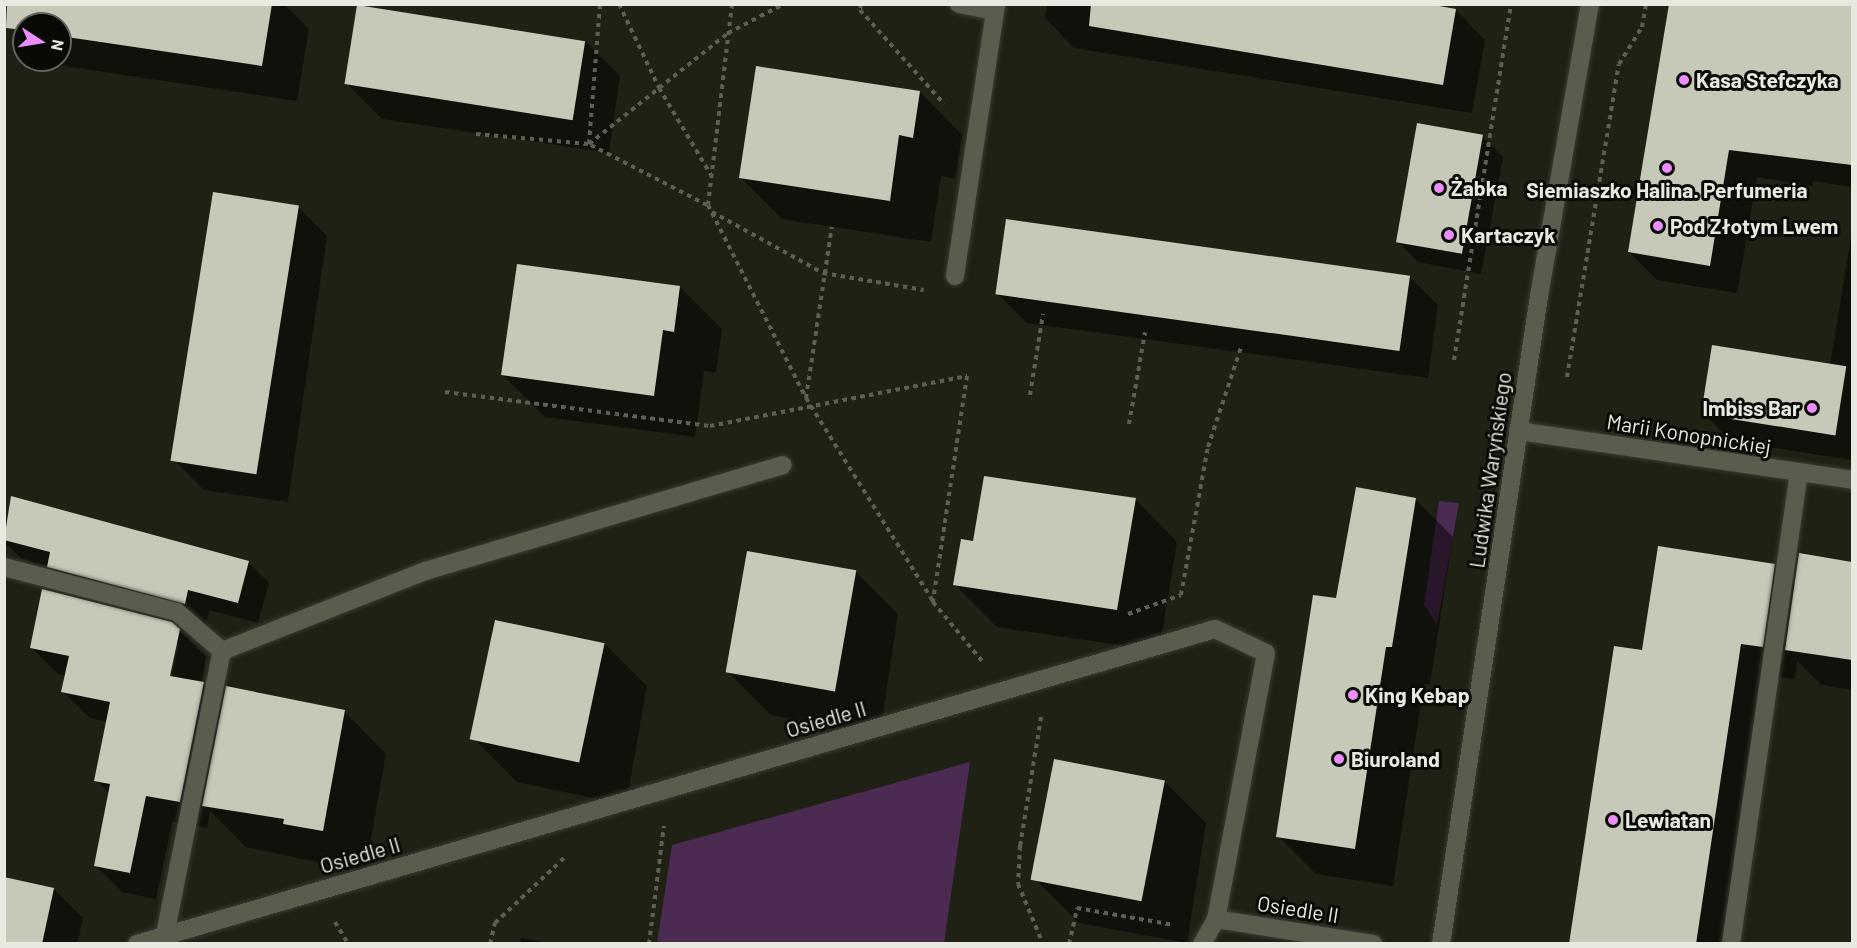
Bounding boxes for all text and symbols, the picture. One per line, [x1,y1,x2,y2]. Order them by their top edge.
north arrow [12,12,72,72]
text: N [48,38,69,53]
place label: Kasa Stefczyka [1696,67,1839,93]
marker: Kasa Stefczyka [1677,73,1691,87]
marker: Siemiaszko Halina. Perfumeria [1660,161,1674,175]
place label: Żabka [1451,175,1507,201]
place label: Siemiaszko Halina. Perfumeria [1526,177,1808,203]
marker: Żabka [1432,181,1446,195]
place label: Pod Złotym Lwem [1670,213,1838,239]
marker: Pod Złotym Lwem [1651,219,1665,233]
place label: Kartaczyk [1461,222,1555,248]
marker: Kartaczyk [1442,228,1456,242]
street label: Ludwika Waryńskiego [1464,370,1516,570]
place label: Imbiss Bar [1702,395,1800,421]
marker: Imbiss Bar [1805,401,1819,415]
street label: Marii Konopnickiej [1605,409,1773,459]
place label: King Kebap [1365,682,1470,708]
marker: King Kebap [1346,688,1360,702]
street label: Osiedle II [783,696,869,742]
place label: Biuroland [1351,746,1440,772]
marker: Biuroland [1332,752,1346,766]
place label: Lewiatan [1625,807,1711,833]
marker: Lewiatan [1606,813,1620,827]
street label: Osiedle II [317,832,403,878]
street label: Osiedle II [1255,890,1341,928]

